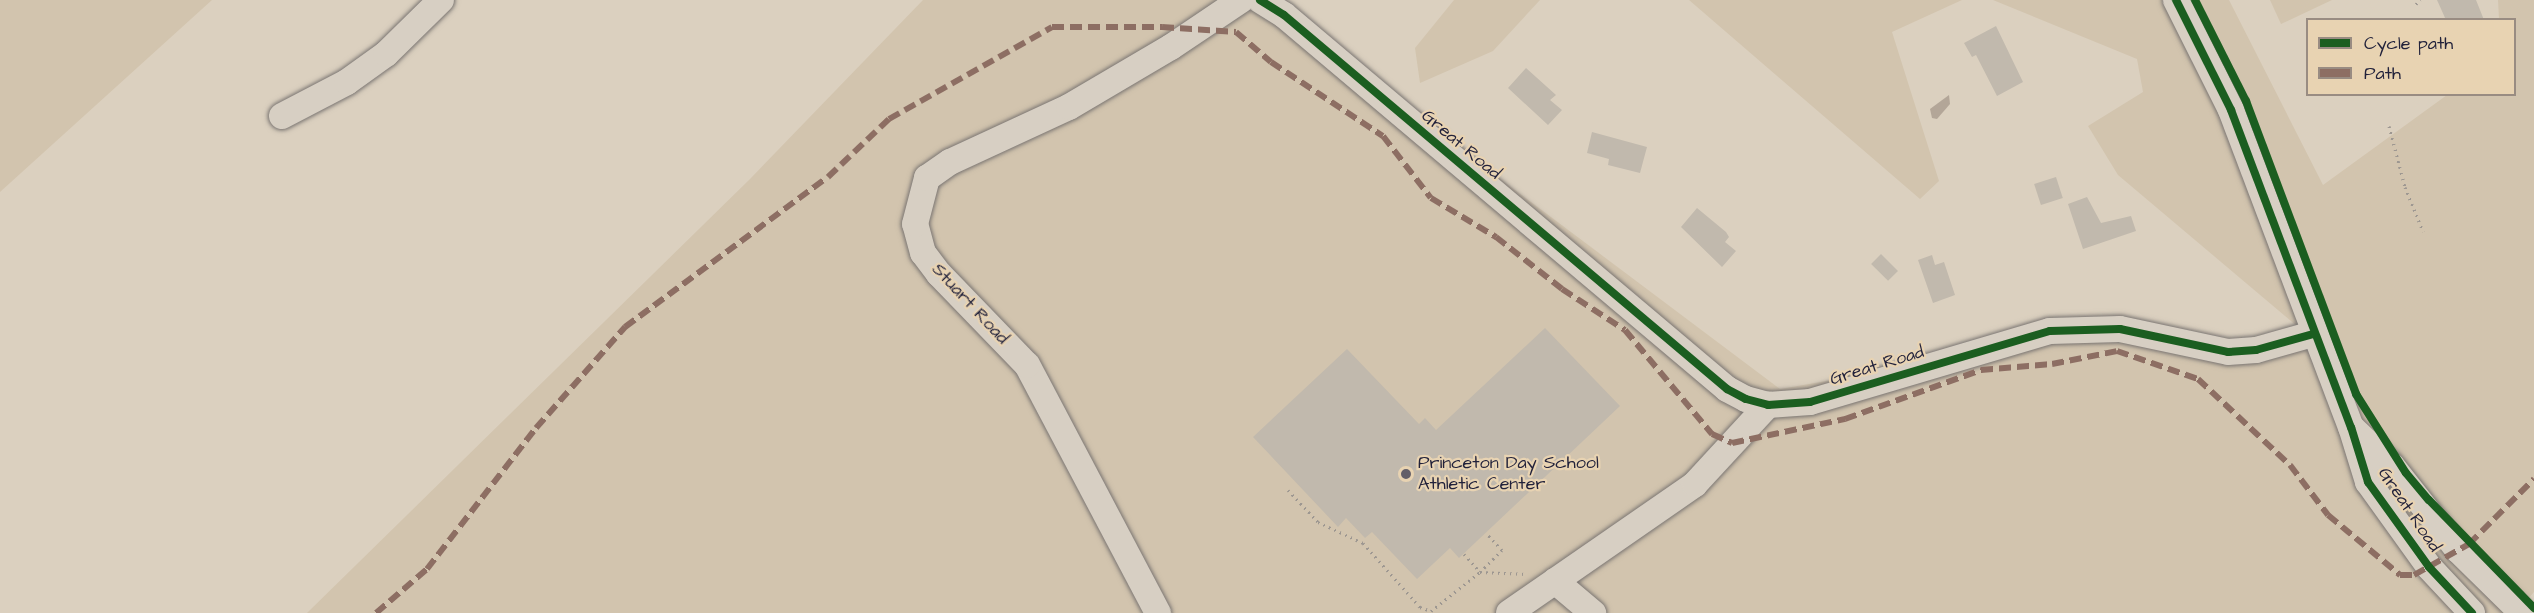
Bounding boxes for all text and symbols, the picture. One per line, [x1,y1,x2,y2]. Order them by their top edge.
legend [2306,18,2516,96]
text: Cycle path [2364,31,2453,56]
text: Path [2364,61,2401,86]
street label: Great Road [1417,106,1505,184]
street label: Stuart Road [927,259,1013,349]
street label: Great Road [1827,341,1927,391]
place label: Princeton Day School Athletic Center [1418,453,1599,496]
street label: Great Road [2373,464,2445,556]
marker: Princeton Day School Athletic Center [1399,467,1413,481]

